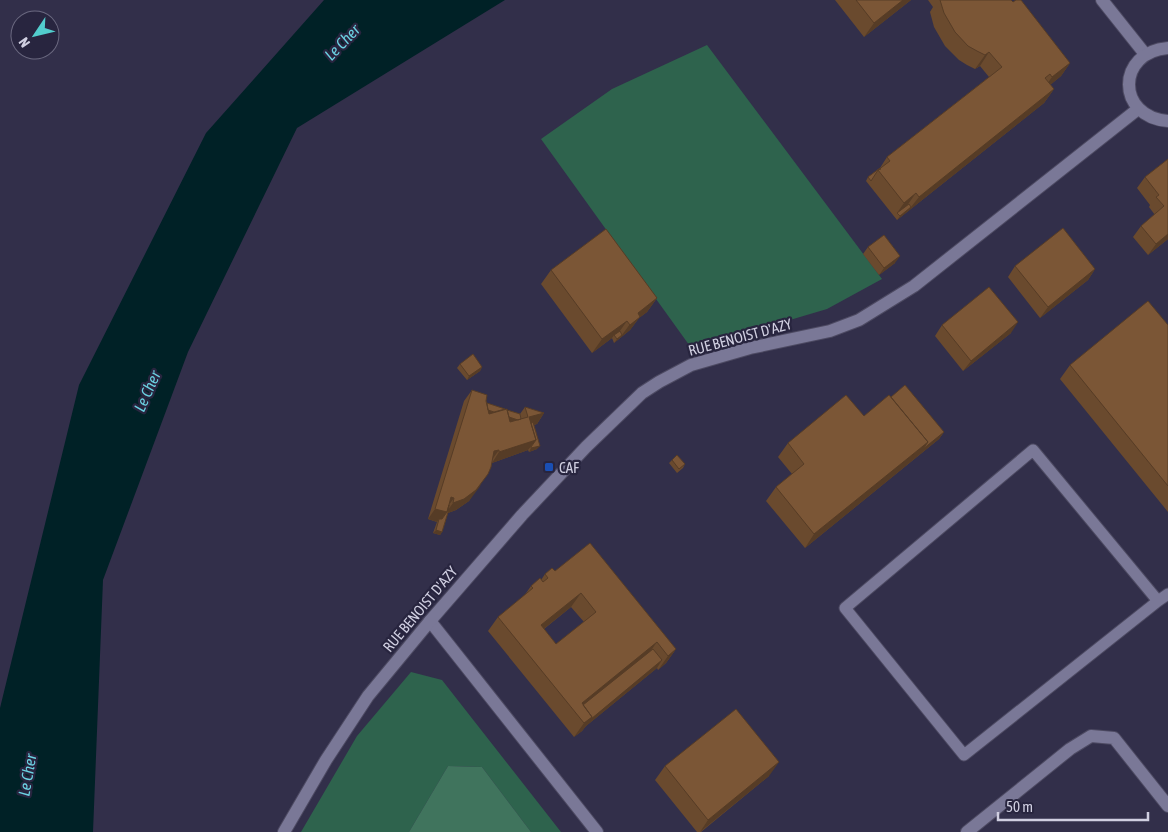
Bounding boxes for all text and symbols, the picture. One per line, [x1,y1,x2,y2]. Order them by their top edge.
north arrow [10,10,60,60]
water label: Le Cher [321,20,364,64]
text: N [15,34,33,50]
street label: RUE BENOIST D'AZY [686,315,794,359]
water label: Le Cher [130,367,164,414]
place label: CAF [559,459,579,476]
marker: CAF [543,461,555,473]
street label: RUE BENOIST D'AZY [379,563,461,655]
water label: Le Cher [14,751,40,798]
scale bar [998,790,1148,822]
text: 50 m [1006,798,1033,815]

